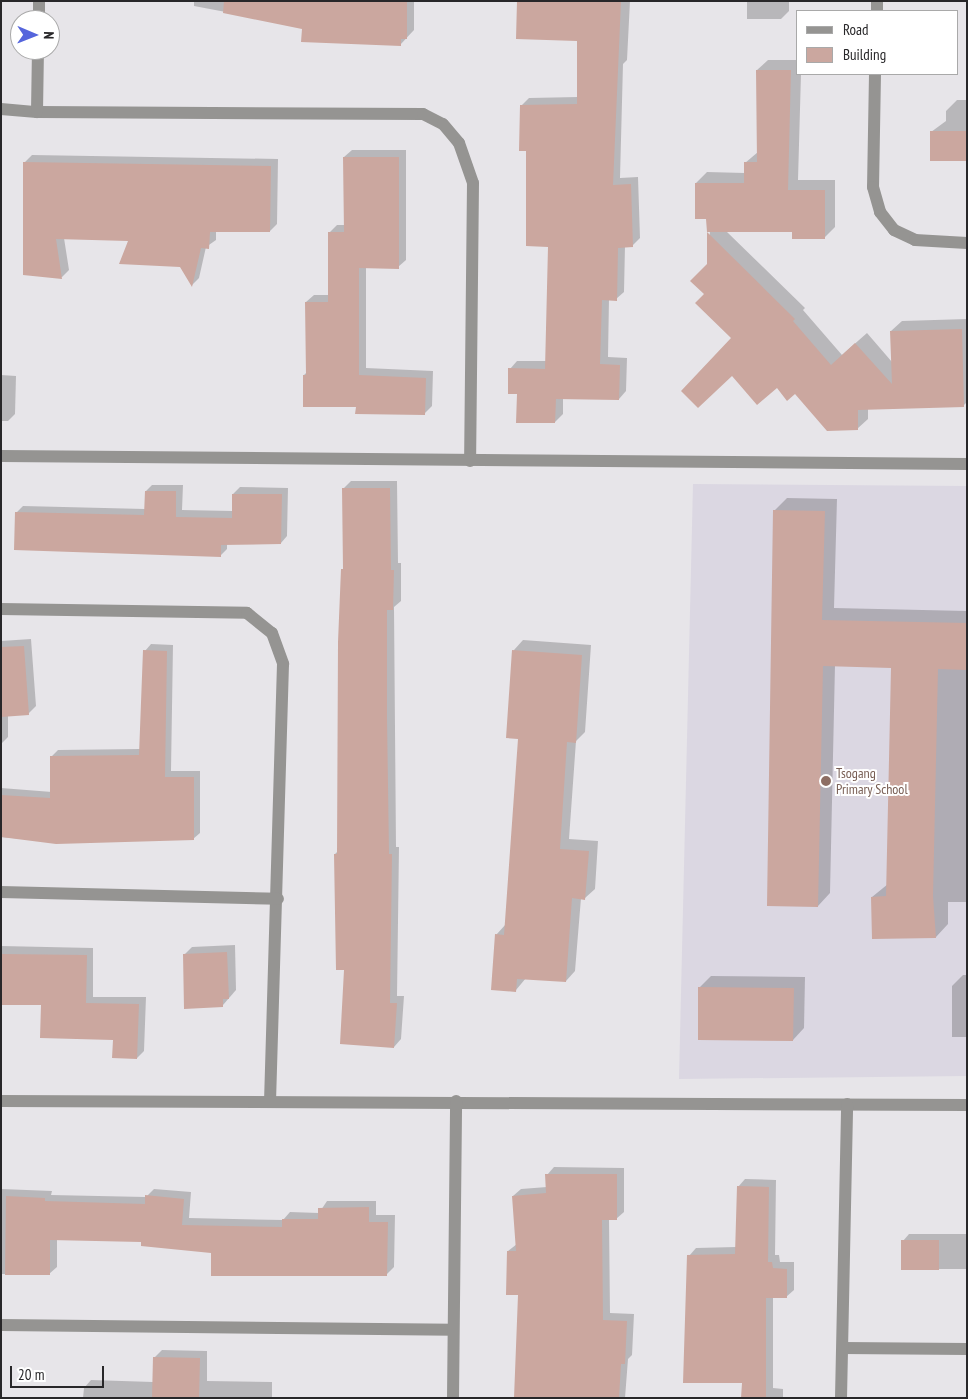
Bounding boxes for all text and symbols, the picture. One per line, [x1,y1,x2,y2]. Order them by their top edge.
north arrow [10,10,60,60]
legend [796,10,958,75]
text: Road [843,20,869,39]
text: N [40,31,58,39]
text: Building [843,45,886,64]
place label: Tsogang Primary School [836,765,908,798]
marker: Tsogang Primary School [820,775,832,787]
scale bar [12,1356,106,1388]
text: 20 m [18,1365,44,1384]

